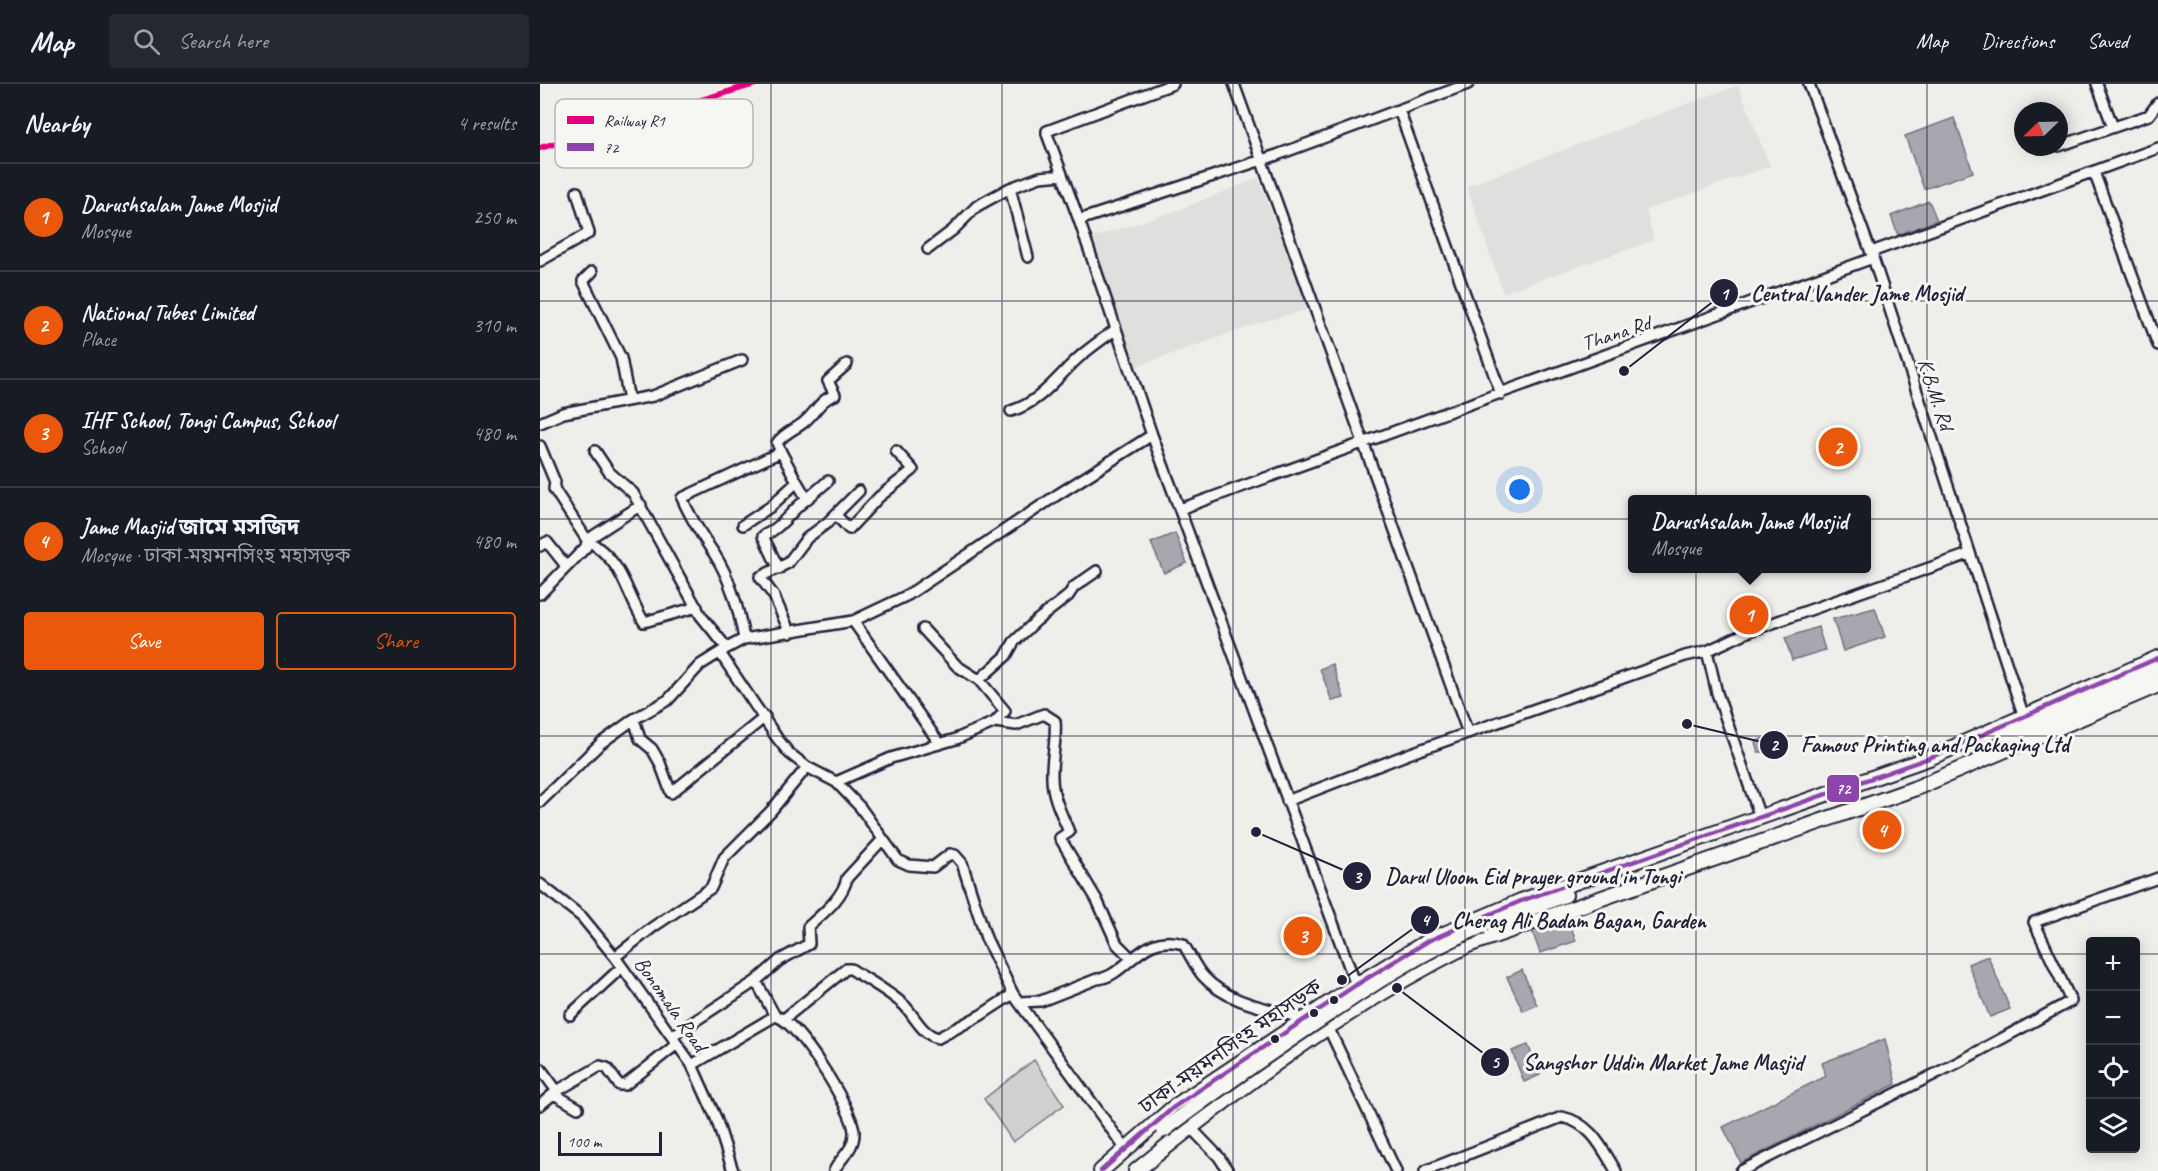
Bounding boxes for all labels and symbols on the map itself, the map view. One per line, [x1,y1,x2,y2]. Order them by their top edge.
legend [555,99,753,168]
north arrow [2014,102,2068,156]
text: Railway R1 [604,111,666,131]
text: 72 [604,138,620,158]
callout: Central Vander Jame Mosjid [1709,273,1975,313]
text: Central Vander Jame Mosjid [1751,280,1967,308]
text: 1 [1720,283,1730,305]
street label: Thana Rd [1578,309,1656,356]
street label: K.B.M. Rd [1912,355,1961,436]
pin: 2 [1818,424,1858,470]
your location [1505,475,1534,504]
pin: 1 [1730,592,1768,638]
callout: Famous Printing and Packaging Ltd [1759,725,2081,765]
text: Famous Printing and Packaging Ltd [1801,731,2073,759]
text: 2 [1770,734,1780,756]
line badge: 72 [1826,774,1860,803]
text: 72 [1836,779,1852,799]
pin: 4 [1862,808,1902,852]
callout: Darul Uloom Eid prayer ground in Tongi [1342,856,1693,896]
text: Darul Uloom Eid prayer ground in Tongi [1385,863,1683,891]
text: 3 [1353,866,1363,888]
callout: Cherag Ali Badam Bagan, Garden [1410,900,1718,940]
text: Cherag Ali Badam Bagan, Garden [1452,907,1708,935]
text: 4 [1421,909,1431,931]
pin: 3 [1284,914,1323,958]
street label: Bonomala Road [629,952,715,1059]
street label: ঢাকা-ময়মনসিংহ মহাসড়ক [1133,973,1327,1119]
unlabelled marker [1328,994,1340,1006]
unlabelled marker [1308,1007,1320,1019]
unlabelled marker [1269,1033,1281,1045]
callout: Sangshor Uddin Market Jame Masjid [1480,1042,1815,1082]
text: Sangshor Uddin Market Jame Masjid [1523,1049,1807,1077]
text: 5 [1491,1051,1501,1073]
scale bar [558,1129,662,1156]

